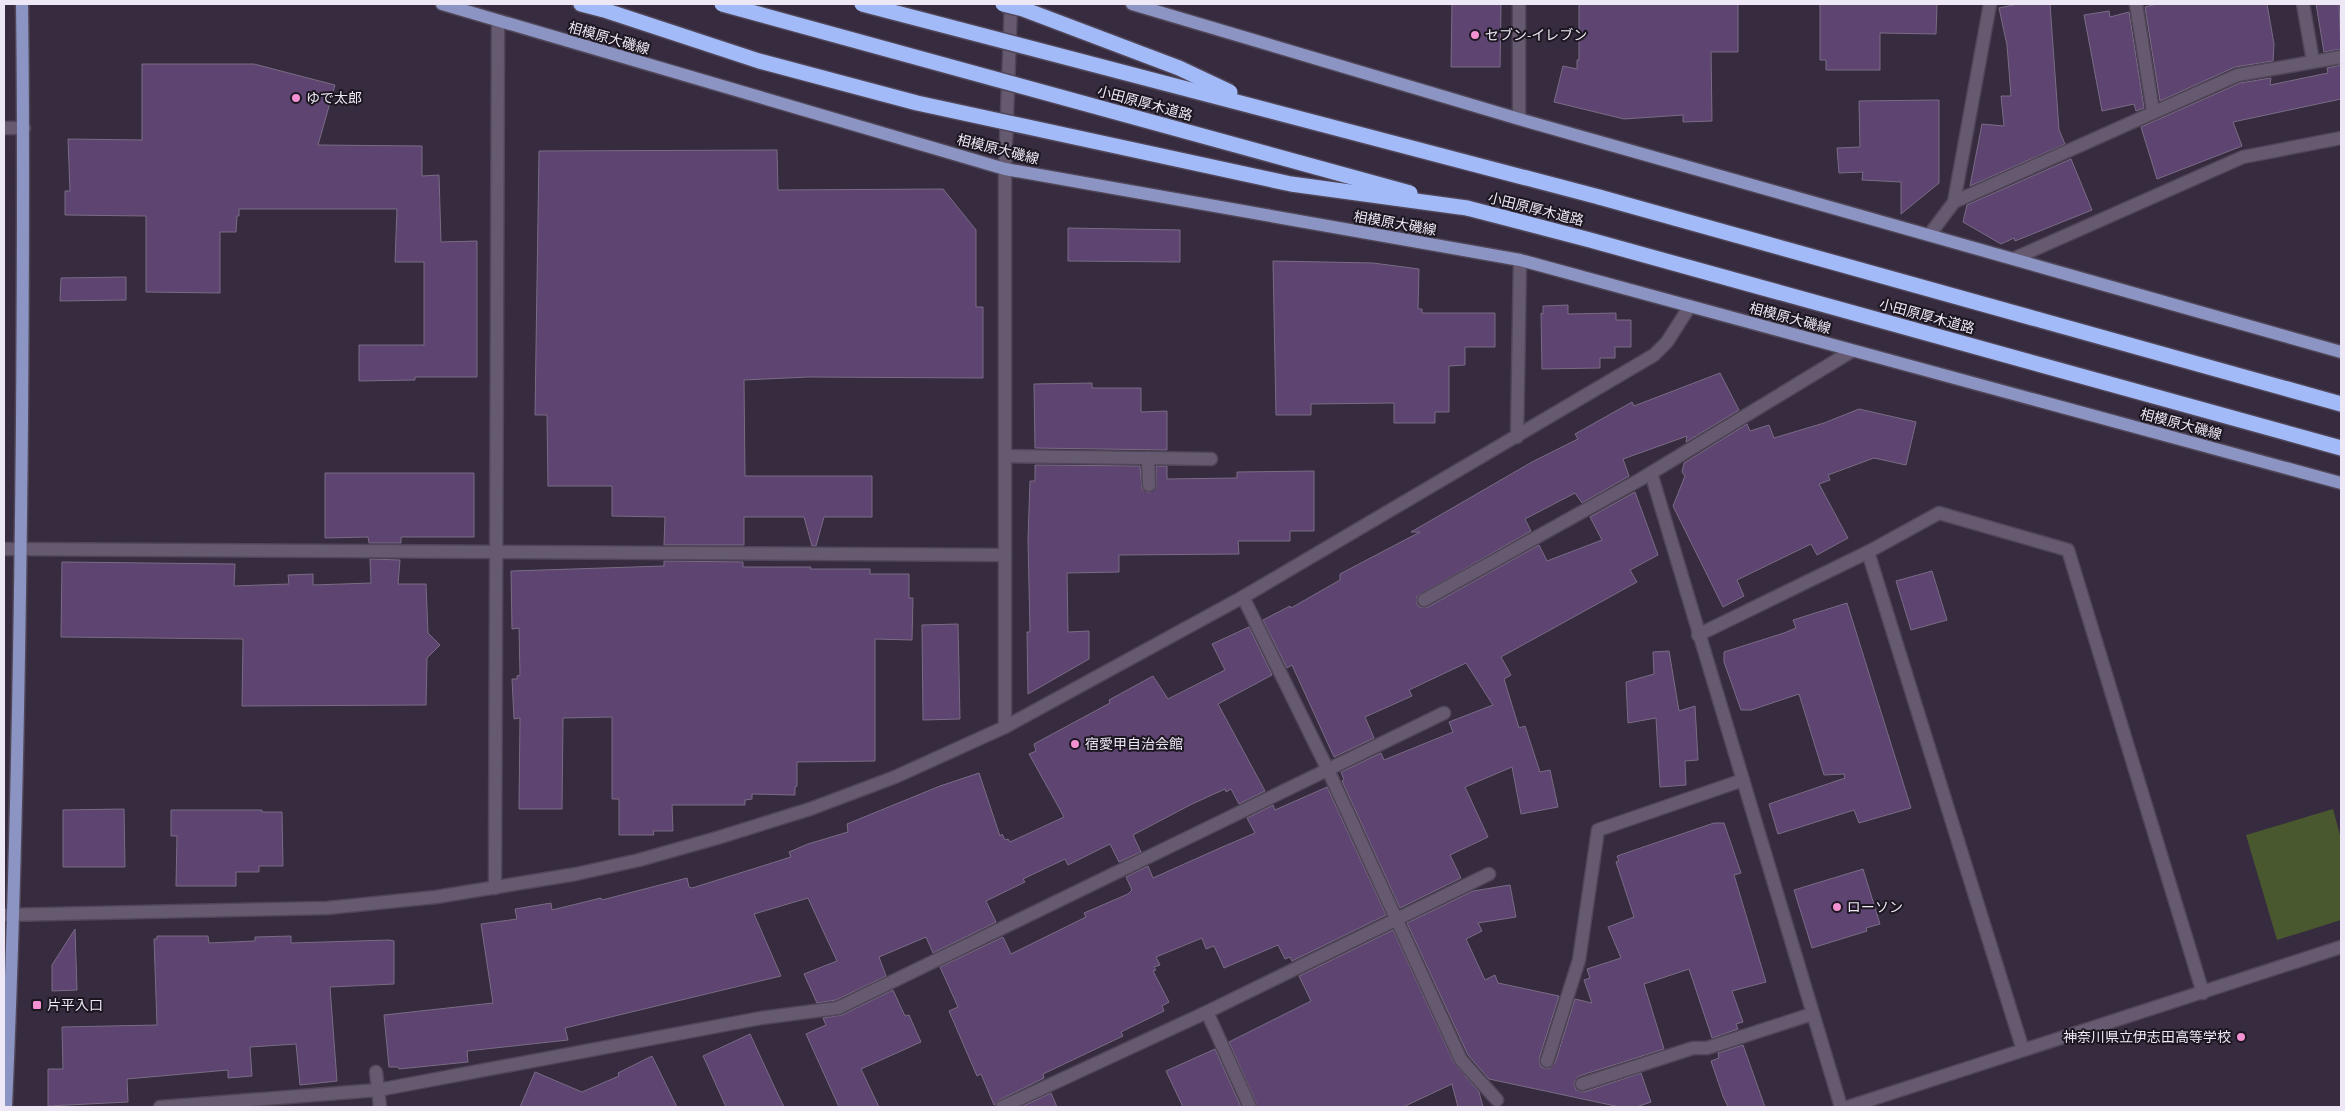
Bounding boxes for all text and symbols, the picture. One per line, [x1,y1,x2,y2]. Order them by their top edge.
street label: 相模原大磯線 [566,18,652,60]
place label: セブン-イレブン [1485,26,1587,46]
marker: セブン-イレブン [1469,29,1481,41]
street label: 小田原厚木道路 [1095,82,1195,126]
place label: ゆで太郎 [306,89,362,109]
marker: ゆで太郎 [290,92,302,104]
street label: 相模原大磯線 [955,130,1041,170]
street label: 小田原厚木道路 [1486,188,1586,232]
street label: 相模原大磯線 [1352,207,1438,241]
street label: 小田原厚木道路 [1877,295,1977,339]
street label: 相模原大磯線 [1747,298,1833,339]
street label: 相模原大磯線 [2138,404,2224,445]
place label: 宿愛甲自治会館 [1085,735,1183,755]
marker: 宿愛甲自治会館 [1069,738,1081,750]
place label: ローソン [1847,898,1903,918]
marker: ローソン [1831,901,1843,913]
place label: 片平入口 [47,996,103,1016]
marker: 片平入口 [31,999,43,1011]
place label: 神奈川県立伊志田高等学校 [2063,1028,2231,1048]
marker: 神奈川県立伊志田高等学校 [2235,1031,2247,1043]

